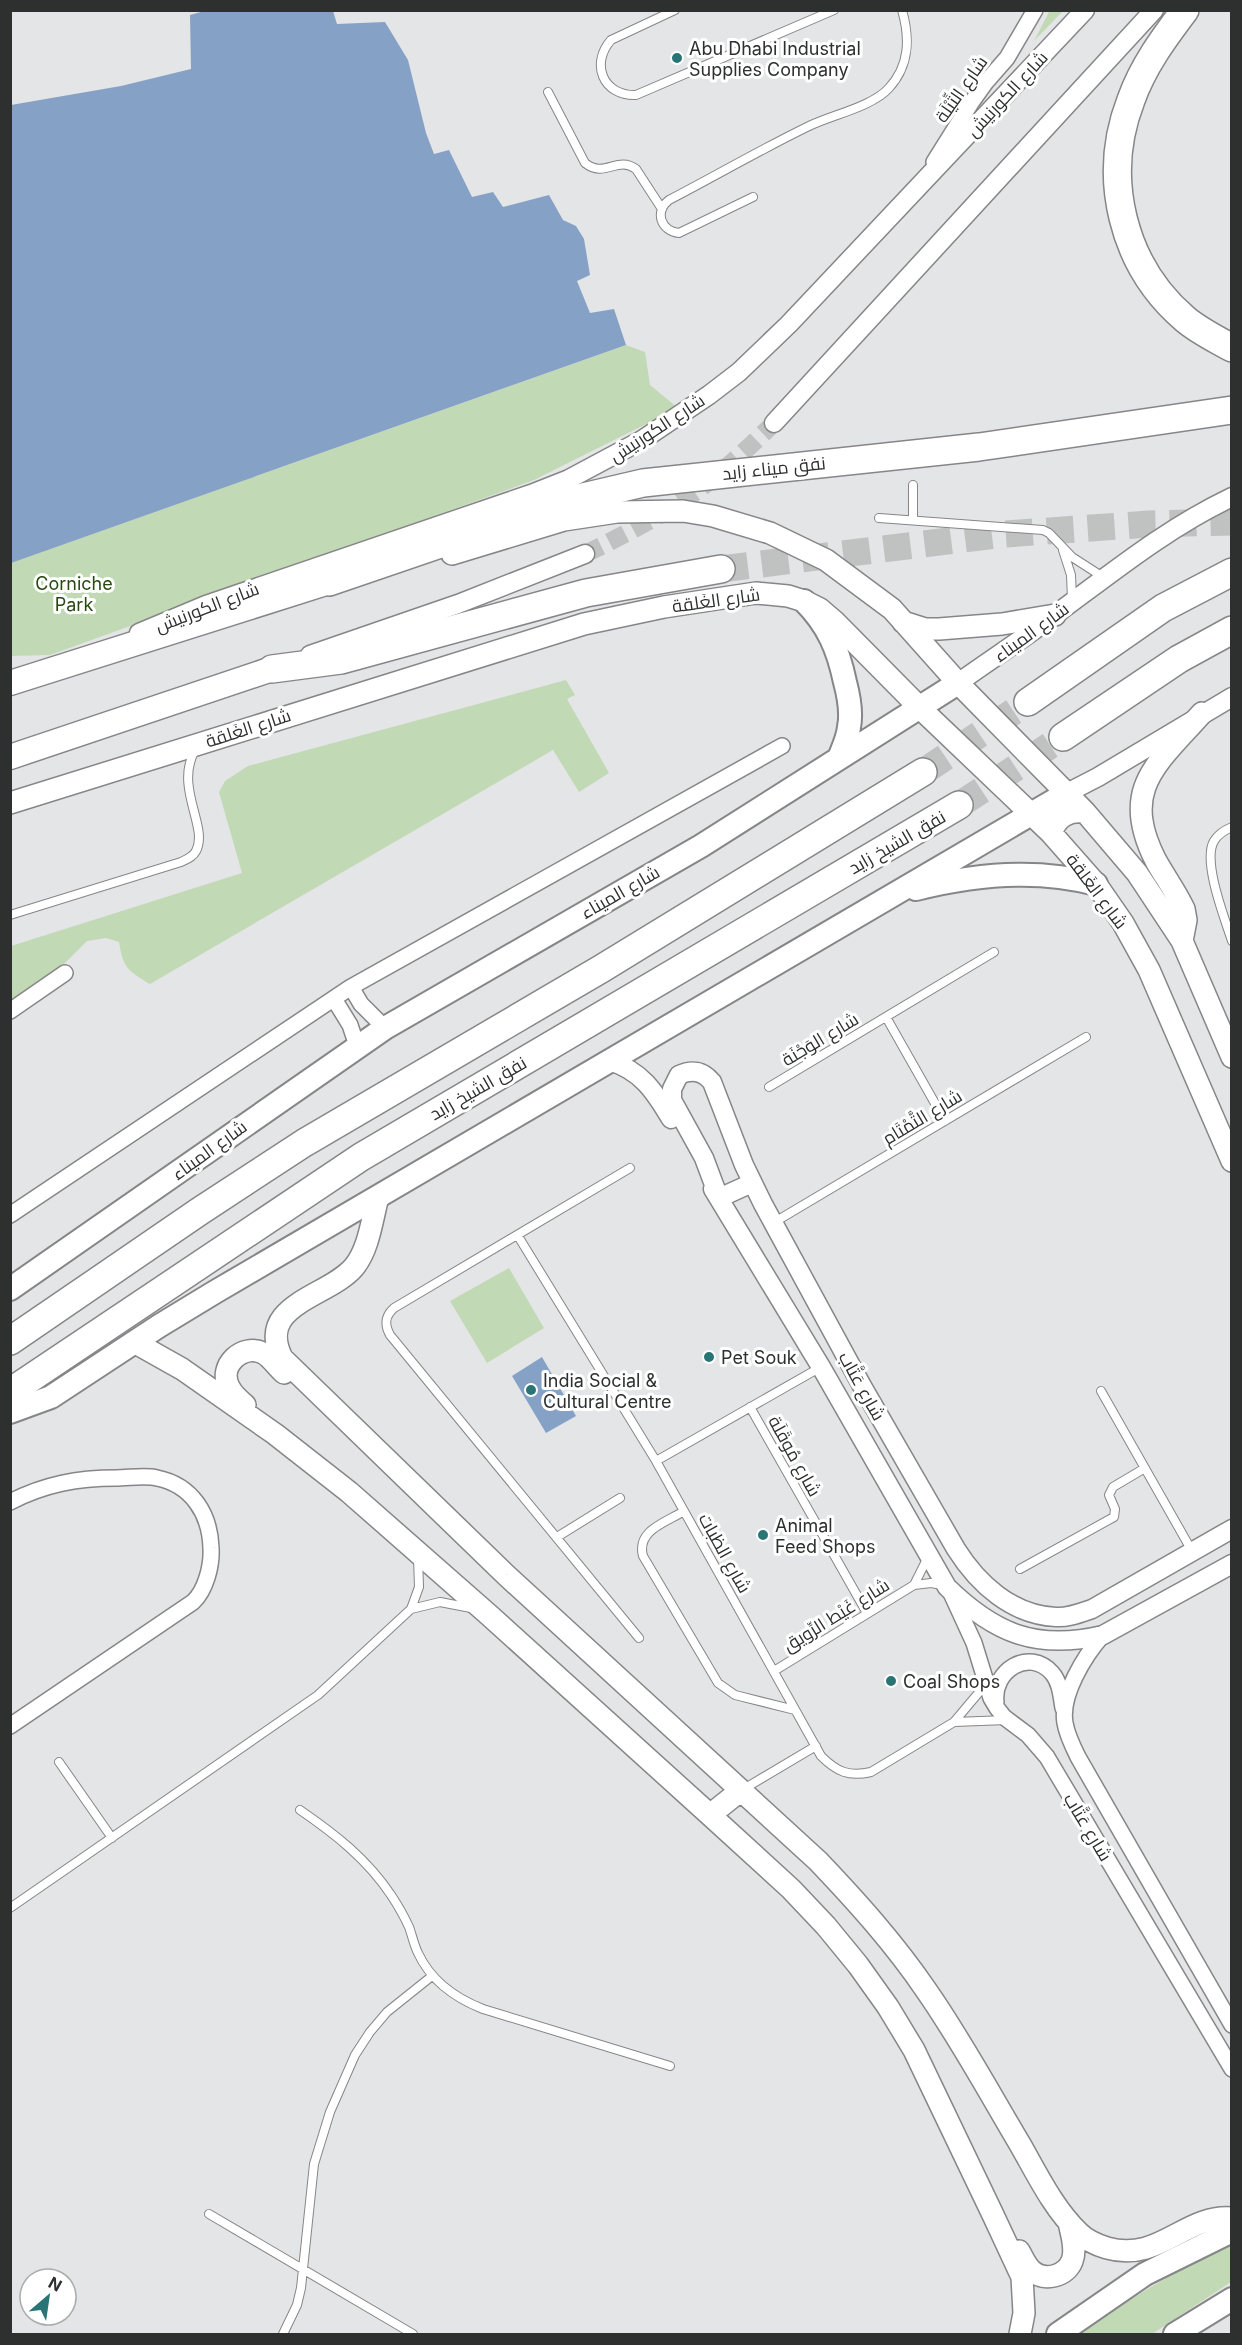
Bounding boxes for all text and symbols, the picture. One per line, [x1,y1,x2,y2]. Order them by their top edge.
place label: Abu Dhabi Industrial Supplies Company [689,38,861,80]
street label: شارع الكورنيش [962,47,1053,142]
marker: Abu Dhabi Industrial Supplies Company [670,51,684,65]
street label: شارع التِّيْلَة [929,51,993,127]
street label: شارع الكورنيش [605,389,710,468]
street label: نفق ميناء زايد [721,452,827,486]
park label: Corniche Park [35,573,113,615]
street label: شارع الكورنيش [152,578,262,638]
street label: شارع الغَلقة [671,583,762,619]
street label: شارع الميناء [989,598,1074,668]
street label: شارع الغَلقة [203,704,294,754]
street label: نفق الشيخ زايد [845,806,950,880]
street label: شارع الغَلقة [1060,849,1132,934]
street label: شارع الميناء [577,861,664,925]
street label: شارع الوَجْنَة [778,1008,863,1072]
street label: نفق الشيخ زايد [426,1052,531,1126]
street label: شارع التَّمْتَام [878,1084,967,1151]
street label: شارع الميناء [167,1116,252,1186]
place label: Pet Souk [721,1347,797,1368]
street label: شارع عَتَّاب [833,1347,890,1425]
marker: Pet Souk [702,1350,716,1364]
place label: India Social & Cultural Centre [543,1370,671,1412]
marker: India Social & Cultural Centre [524,1383,538,1397]
street label: شارع مُوقَلَة [763,1412,826,1501]
street label: شارع الظبات [693,1509,756,1598]
place label: Animal Feed Shops [775,1515,876,1557]
marker: Animal Feed Shops [756,1528,770,1542]
street label: شارع غَيْط الرِّويق [779,1574,894,1658]
place label: Coal Shops [903,1671,1000,1692]
marker: Coal Shops [884,1674,898,1688]
street label: شارع عَتَّاب [1058,1789,1117,1866]
north arrow [18,2267,78,2327]
text: N [45,2272,65,2296]

